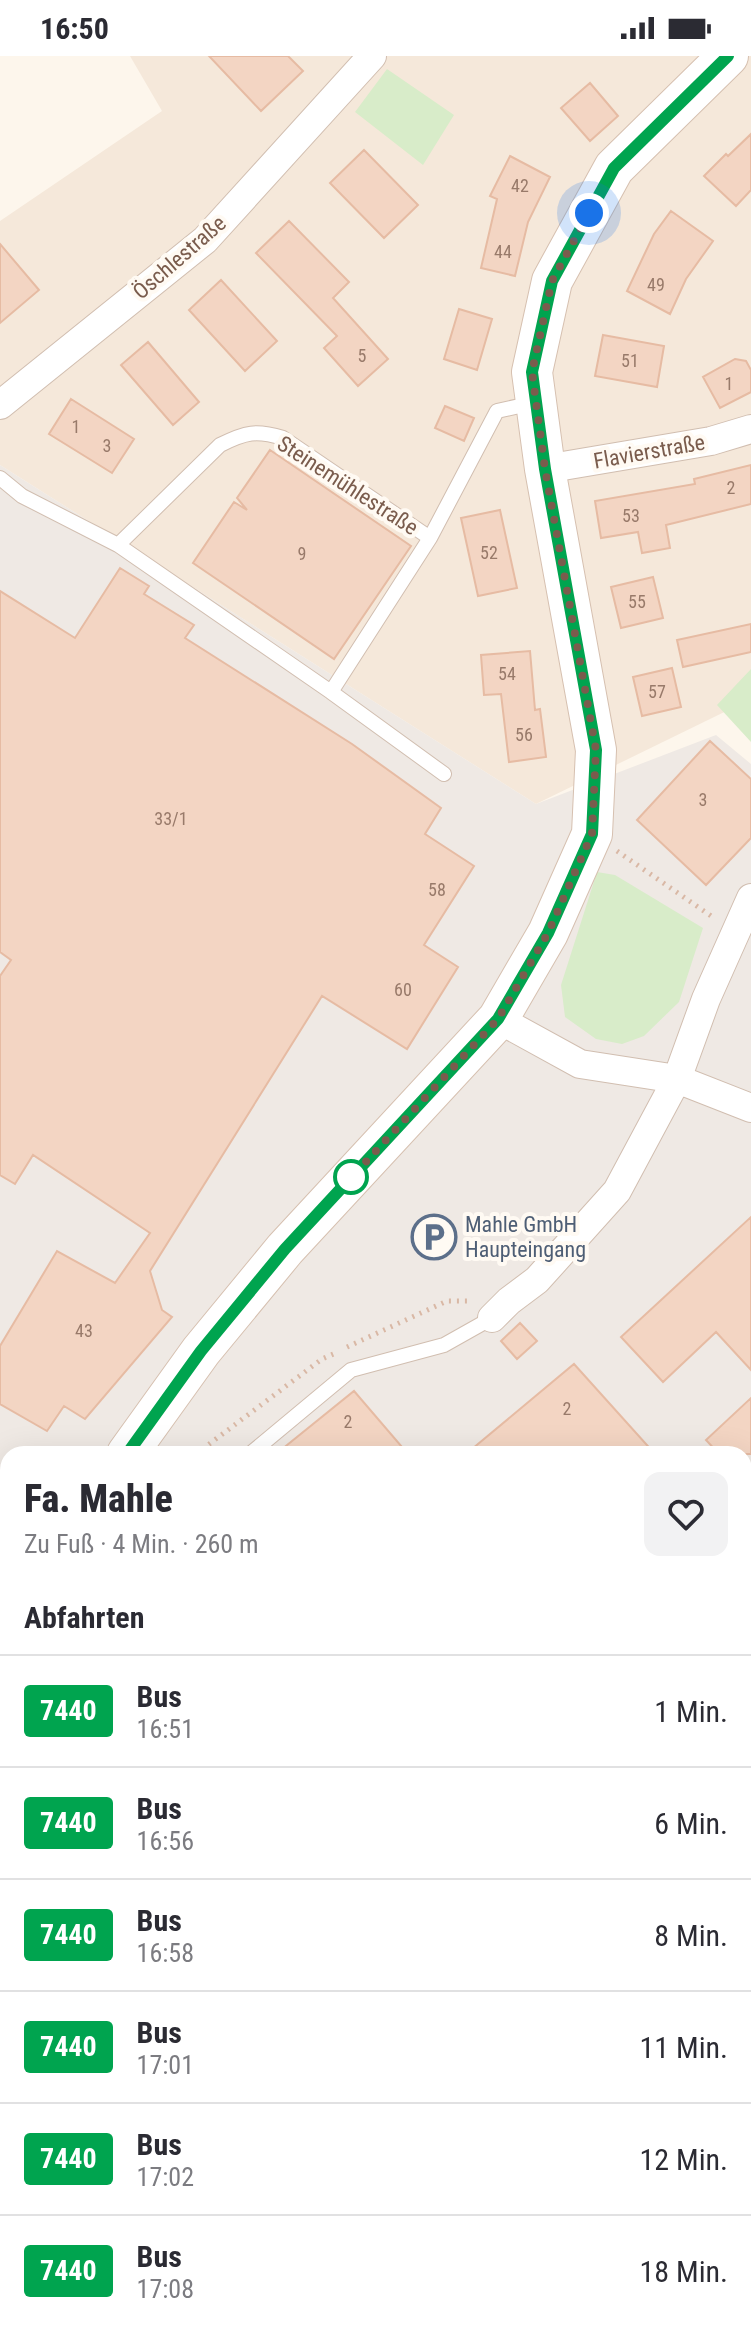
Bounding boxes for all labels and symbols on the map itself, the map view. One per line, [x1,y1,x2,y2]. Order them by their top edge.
house number: 42 [511,175,529,196]
your location [569,193,609,233]
street label: Öschlestraße [128,210,231,304]
house number: 44 [494,241,512,262]
house number: 49 [647,274,665,295]
house number: 5 [358,345,367,366]
house number: 51 [621,350,639,371]
house number: 1 [725,373,733,394]
house number: 1 [72,416,80,437]
street label: Flavierstraße [591,429,707,474]
street label: Steinemühlestraße [273,431,423,540]
house number: 3 [103,435,111,456]
house number: 2 [727,477,736,498]
house number: 53 [622,505,640,526]
house number: 52 [480,542,498,563]
house number: 9 [298,543,306,564]
house number: 55 [628,591,646,612]
house number: 54 [498,663,516,684]
house number: 57 [648,681,666,702]
house number: 56 [515,724,533,745]
house number: 3 [699,789,707,810]
house number: 33/1 [154,808,188,829]
house number: 58 [428,879,446,900]
house number: 60 [394,979,412,1000]
unlabelled marker [334,1160,368,1194]
place label: Mahle GmbH Haupteingang [465,1212,586,1262]
parking icon: Mahle GmbH Haupteingang [410,1213,458,1261]
house number: 43 [75,1320,93,1341]
house number: 2 [563,1398,572,1419]
house number: 2 [344,1411,353,1432]

